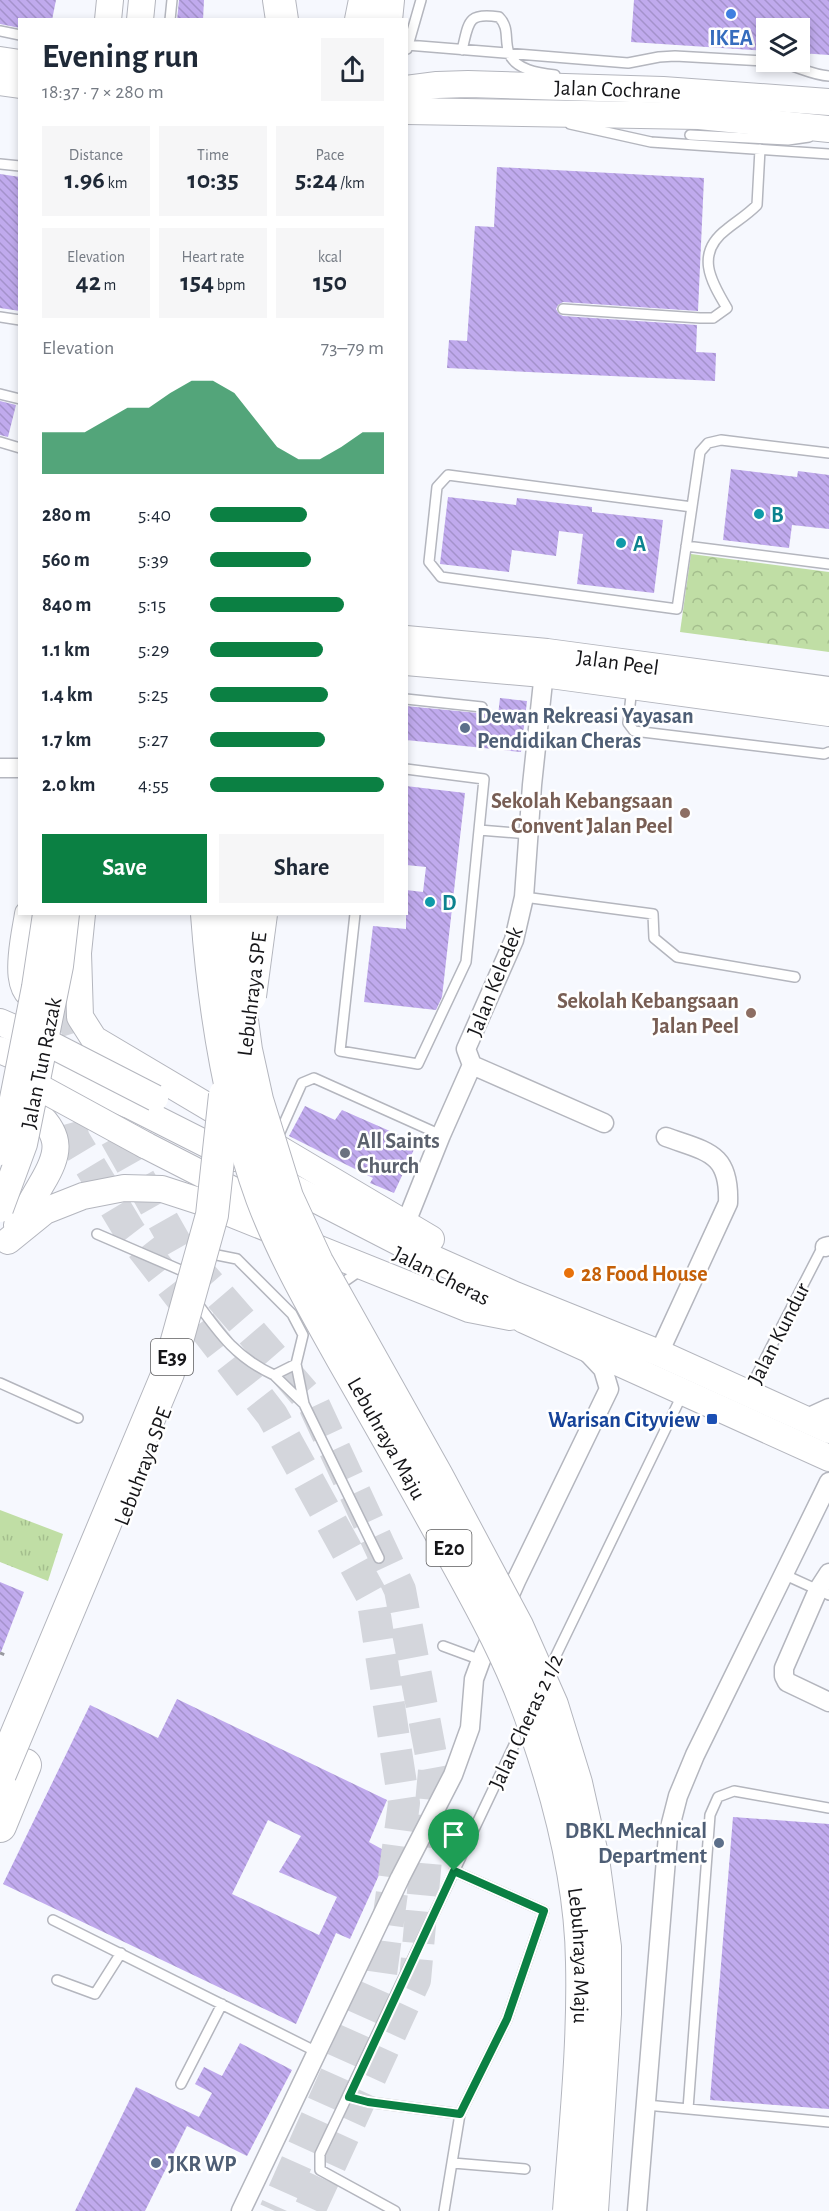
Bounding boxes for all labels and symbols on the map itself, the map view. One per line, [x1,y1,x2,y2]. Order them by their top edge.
marker: IKEA [724,7,738,21]
place label: IKEA [709,27,753,49]
street label: Jalan Cochrane [554,77,682,103]
place label: B [771,504,784,526]
marker: B [752,507,766,521]
place label: A [633,533,646,555]
marker: A [614,536,628,550]
street label: Jalan Peel [575,646,660,679]
place label: Dewan Rekreasi Yayasan Pendidikan Cheras [477,705,694,752]
marker: Dewan Rekreasi Yayasan Pendidikan Cheras [458,721,472,735]
place label: Sekolah Kebangsaan Convent Jalan Peel [491,790,673,837]
marker: Sekolah Kebangsaan Convent Jalan Peel [678,806,692,820]
place label: D [442,892,456,914]
marker: D [423,895,437,909]
street label: Jalan Keledek [463,924,527,1039]
street label: Lebuhraya SPE [233,930,271,1057]
place label: Sekolah Kebangsaan Jalan Peel [557,990,739,1037]
street label: Jalan Tun Razak [17,996,65,1131]
marker: Sekolah Kebangsaan Jalan Peel [744,1006,758,1020]
place label: All Saints Church [357,1130,440,1177]
marker: All Saints Church [338,1146,352,1160]
street label: Jalan Cheras [390,1242,493,1310]
place label: 28 Food House [581,1263,708,1285]
marker: 28 Food House [562,1266,576,1280]
street label: Jalan Kundur [744,1279,814,1388]
road number: E39 [151,1339,193,1375]
street label: Lebuhraya Maju [343,1373,430,1503]
street label: Lebuhraya SPE [110,1404,176,1529]
place label: Warisan Cityview [548,1409,701,1432]
marker: Warisan Cityview [705,1412,719,1426]
road number: E20 [426,1530,472,1566]
street label: Jalan Cheras 2 1/2 [485,1650,567,1792]
pin [428,1809,479,1871]
place label: DBKL Mechnical Department [565,1820,708,1867]
marker: DBKL Mechnical Department [712,1836,726,1850]
street label: Lebuhraya Maju [564,1886,592,2024]
place label: JKR WP [168,2153,236,2175]
marker: JKR WP [149,2156,163,2170]

